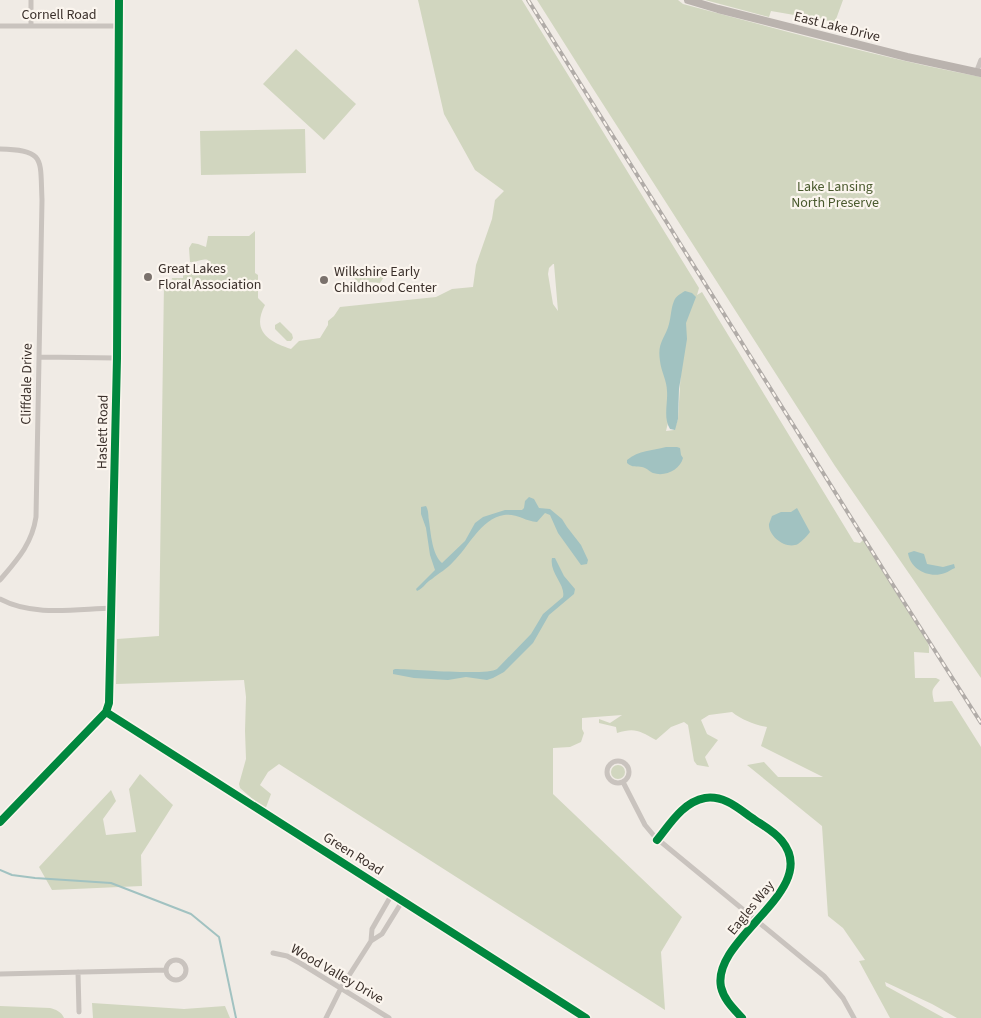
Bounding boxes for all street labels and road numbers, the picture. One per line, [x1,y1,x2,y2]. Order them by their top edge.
street label: Cornell Road [21,5,97,25]
street label: East Lake Drive [792,7,882,47]
street label: Cliffdale Drive [16,343,38,425]
street label: Haslett Road [92,395,114,469]
street label: Green Road [319,828,387,880]
street label: Eagles Way [723,876,780,940]
street label: Wood Valley Drive [287,939,387,1009]

